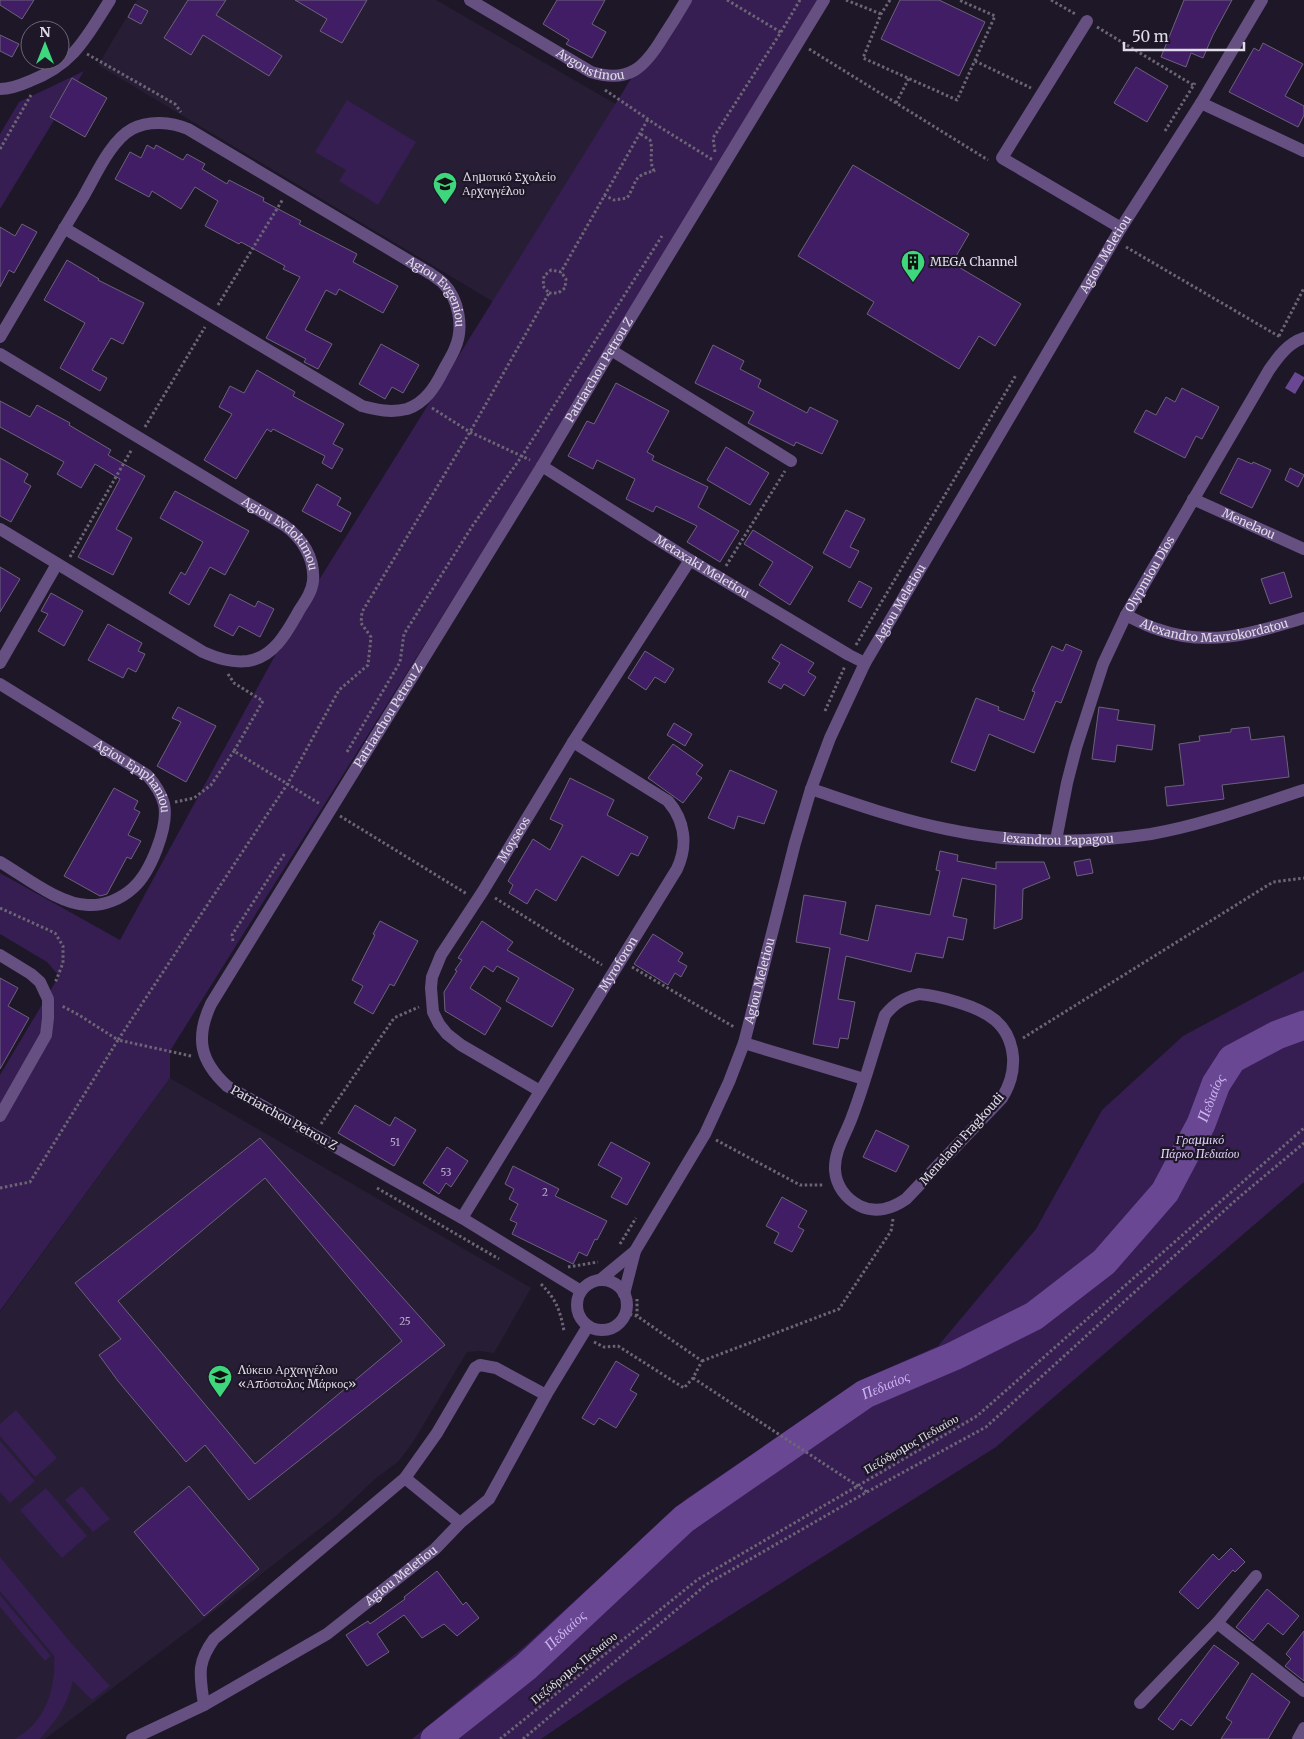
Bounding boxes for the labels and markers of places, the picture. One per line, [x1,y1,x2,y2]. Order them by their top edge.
place label: Δημοτικό Σχολείο Αρχαγγέλου [462,169,556,198]
school or university icon: Δημοτικό Σχολείο Αρχαγγέλου [432,171,458,205]
building icon: MEGA Channel [900,249,926,283]
place label: MEGA Channel [930,254,1018,269]
place label: Λύκειο Αρχαγγέλου «Απόστολος Μάρκος» [237,1362,356,1391]
school or university icon: Λύκειο Αρχαγγέλου «Απόστολος Μάρκος» [207,1364,233,1398]

